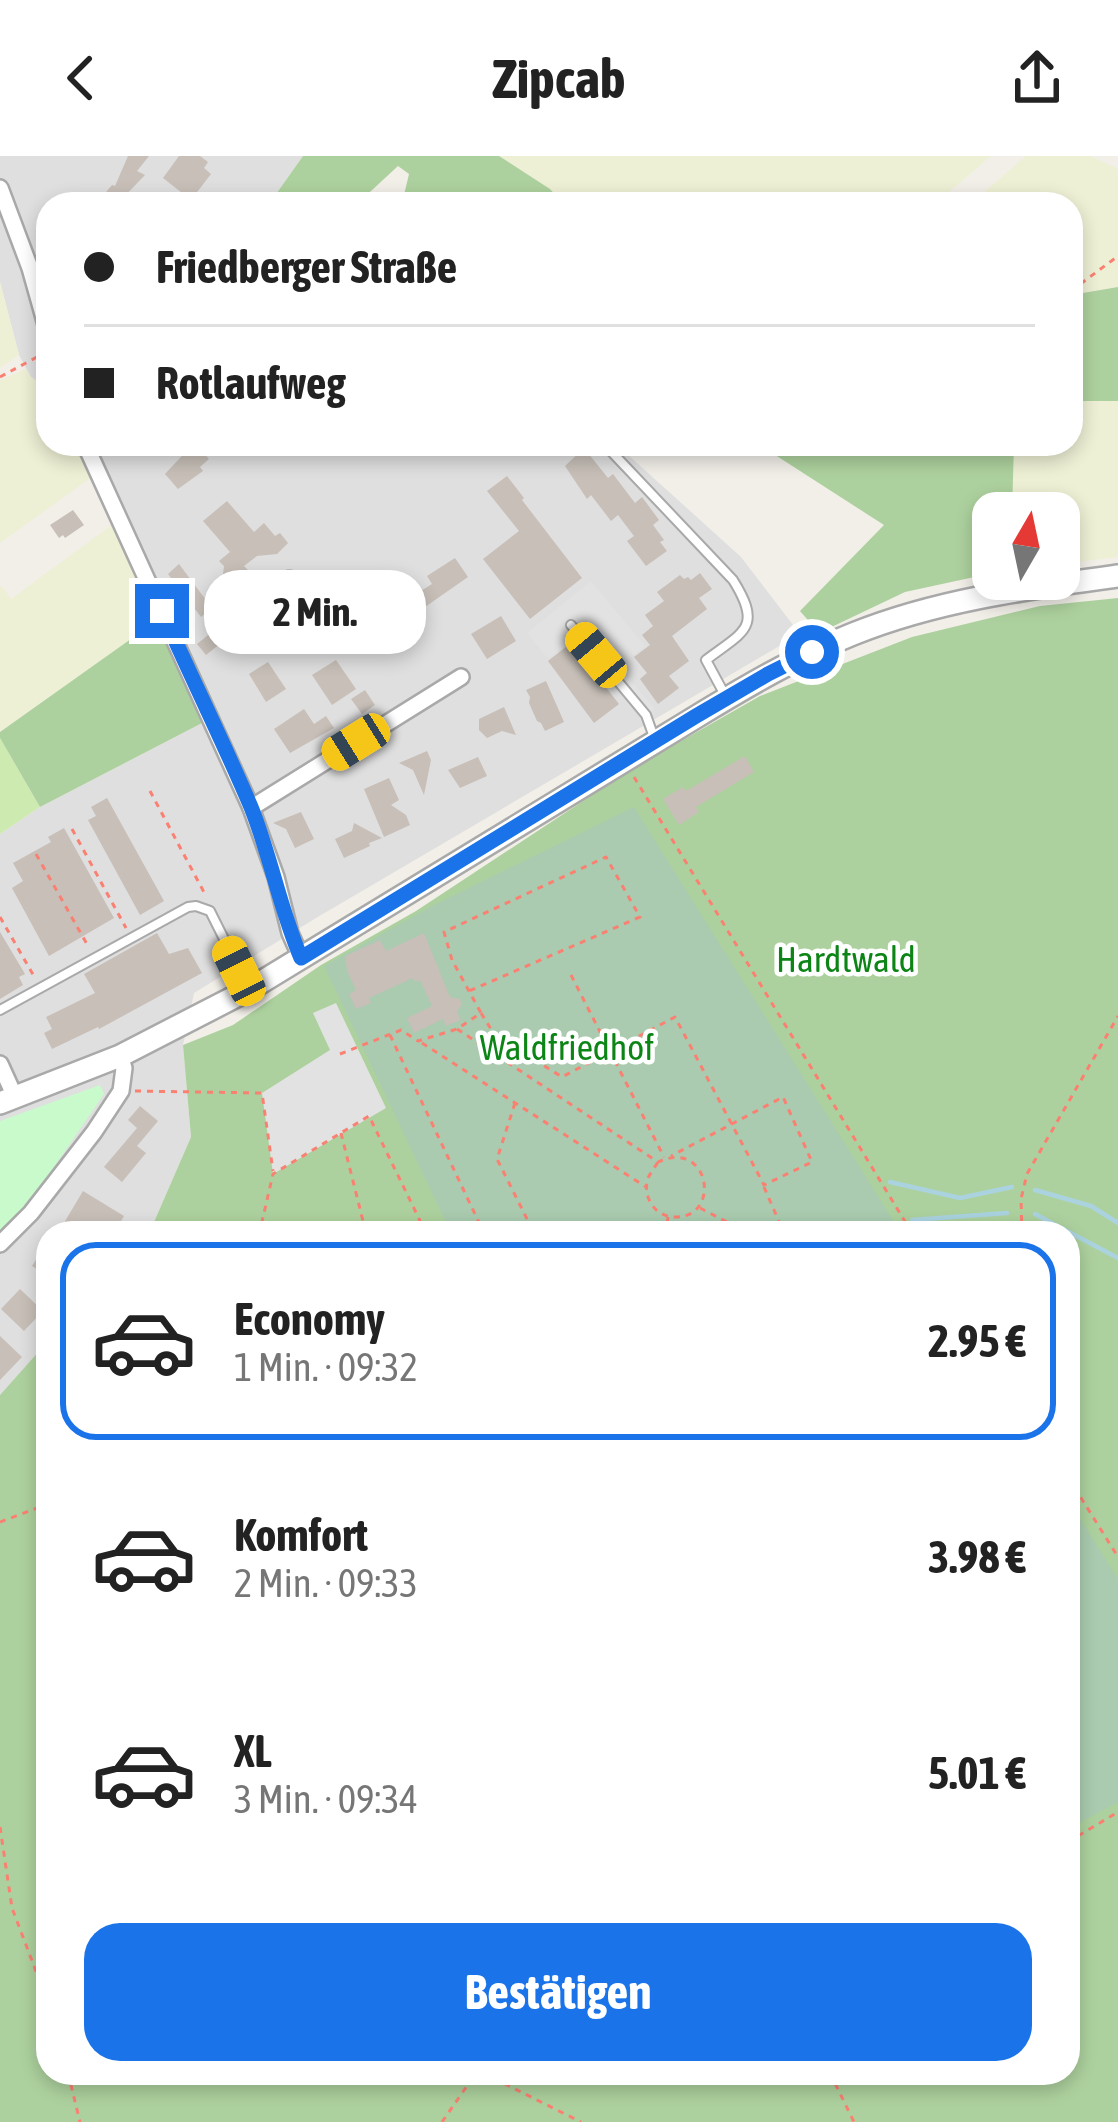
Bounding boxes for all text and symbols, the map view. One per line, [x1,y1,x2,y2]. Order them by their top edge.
icon: back [48,45,114,111]
icon: share [1004,45,1070,111]
text: Zipcab [492,48,626,109]
text: Friedberger Straße [156,241,457,293]
text: Rotlaufweg [156,357,346,409]
north arrow [972,492,1080,600]
map controls [972,492,1080,600]
callout: 2 Min. [204,569,426,653]
route end [135,584,189,638]
text: 2 Min. [273,590,357,634]
car [559,616,633,694]
route start [785,625,839,679]
car [316,708,396,776]
car [207,931,271,1011]
park label: Hardtwald [776,938,916,980]
park label: Waldfriedhof [480,1026,654,1068]
icon: car [90,1287,198,1395]
text: Economy [234,1293,385,1345]
text: 2.95 € [928,1315,1026,1367]
text: 1 Min. · 09:32 [234,1345,418,1389]
icon: car [90,1503,198,1611]
text: Komfort [234,1509,368,1561]
text: 3.98 € [928,1531,1026,1583]
text: 2 Min. · 09:33 [234,1561,418,1605]
icon: car [90,1719,198,1827]
text: XL [234,1725,272,1777]
text: 5.01 € [928,1747,1026,1799]
text: 3 Min. · 09:34 [234,1777,418,1821]
button: Bestätigen [84,1923,1032,2061]

